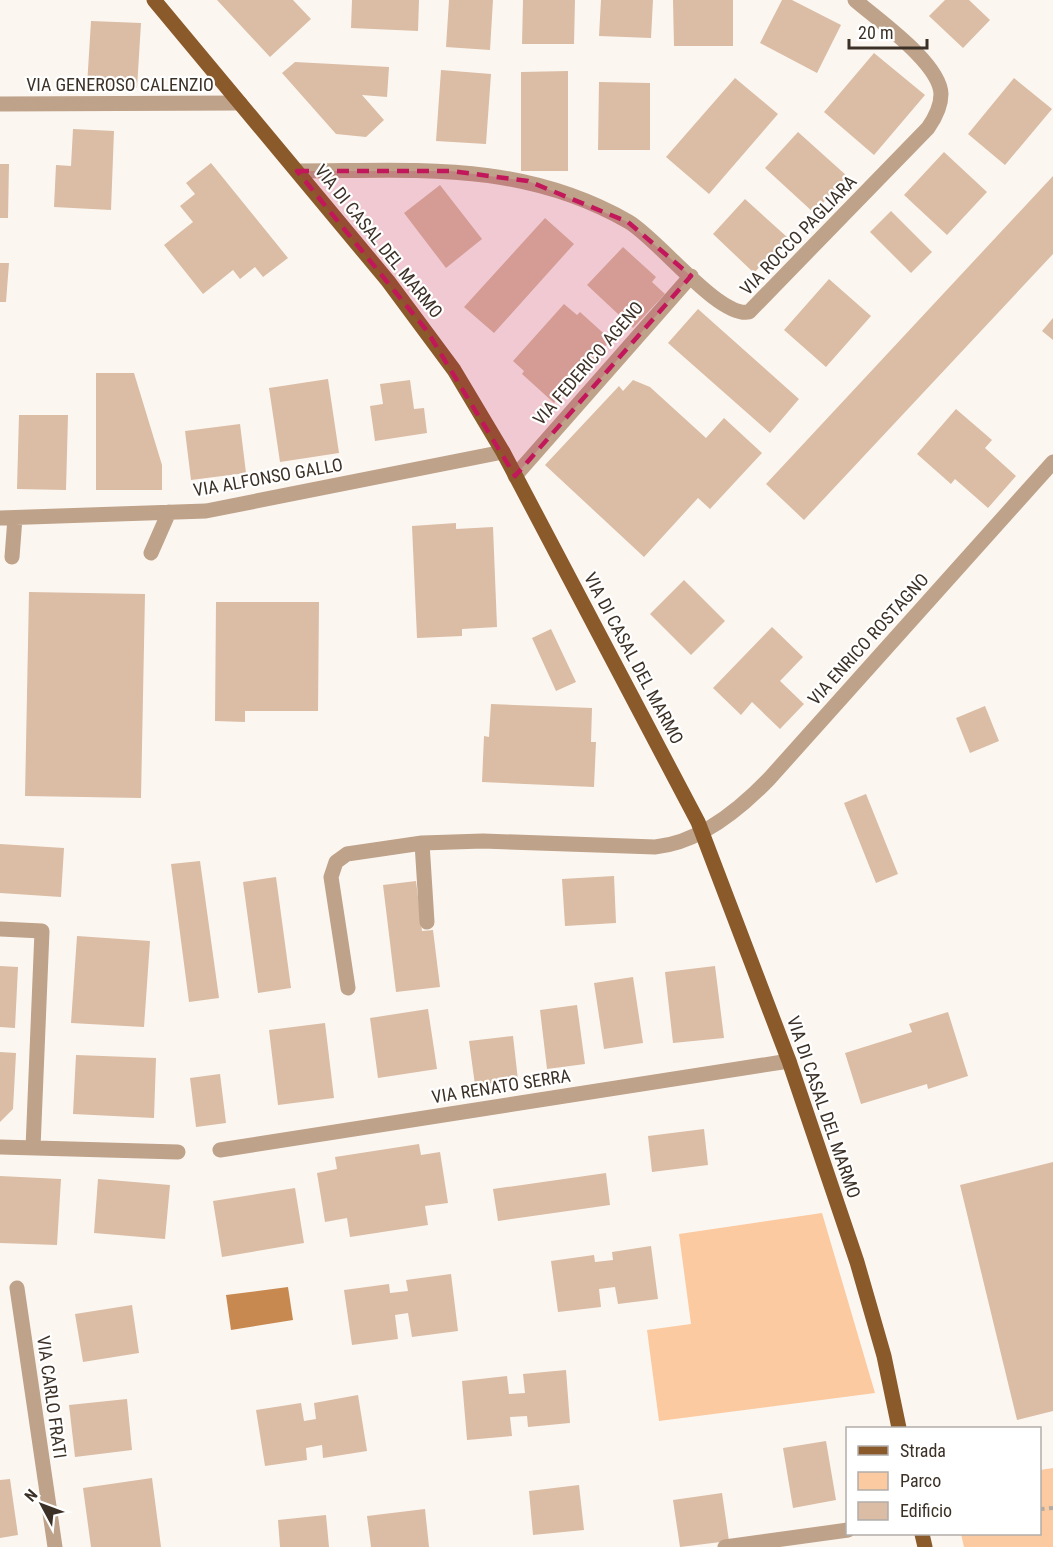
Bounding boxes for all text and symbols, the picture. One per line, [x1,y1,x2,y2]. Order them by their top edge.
scale bar [849,12,927,50]
text: 20 m [858,22,893,43]
street label: VIA GENEROSO CALENZIO [26,74,214,95]
street label: VIA DI CASAL DEL MARMO [311,160,447,322]
street label: VIA ROCCO PAGLIARA [735,170,861,299]
street label: VIA FEDERICO AGENO [529,297,647,429]
street label: VIA ALFONSO GALLO [192,454,344,500]
street label: VIA DI CASAL DEL MARMO [580,569,688,747]
street label: VIA ENRICO ROSTAGNO [803,569,933,709]
street label: VIA DI CASAL DEL MARMO [783,1013,865,1201]
street label: VIA RENATO SERRA [430,1065,572,1107]
street label: VIA CARLO FRATI [33,1334,71,1460]
legend [846,1427,1041,1535]
text: Strada [900,1440,946,1461]
text: Parco [900,1470,941,1491]
north arrow [12,1475,72,1535]
text: N [21,1486,41,1505]
text: Edificio [900,1500,952,1521]

